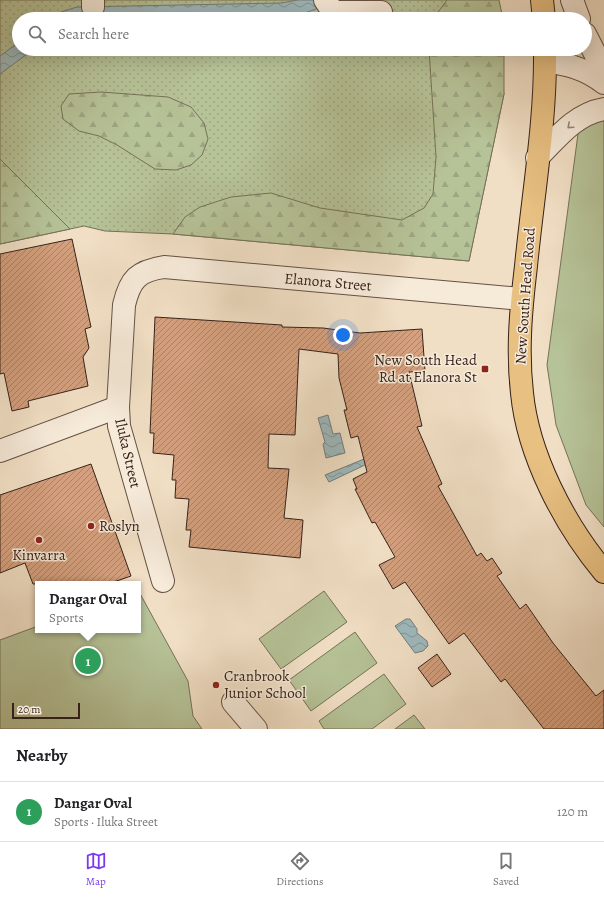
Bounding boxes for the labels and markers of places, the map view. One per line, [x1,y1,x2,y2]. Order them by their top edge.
place label: New South Head Rd at Elanora St [374,350,478,387]
marker: New South Head Rd at Elanora St [480,364,490,374]
place label: Roslyn [99,516,140,536]
marker: Roslyn [86,521,96,531]
marker: Kinvarra [34,535,44,545]
place label: Kinvarra [12,545,66,565]
pin: 1 [75,646,101,676]
place label: Cranbrook Junior School [224,666,306,703]
marker: Cranbrook Junior School [211,680,221,690]

